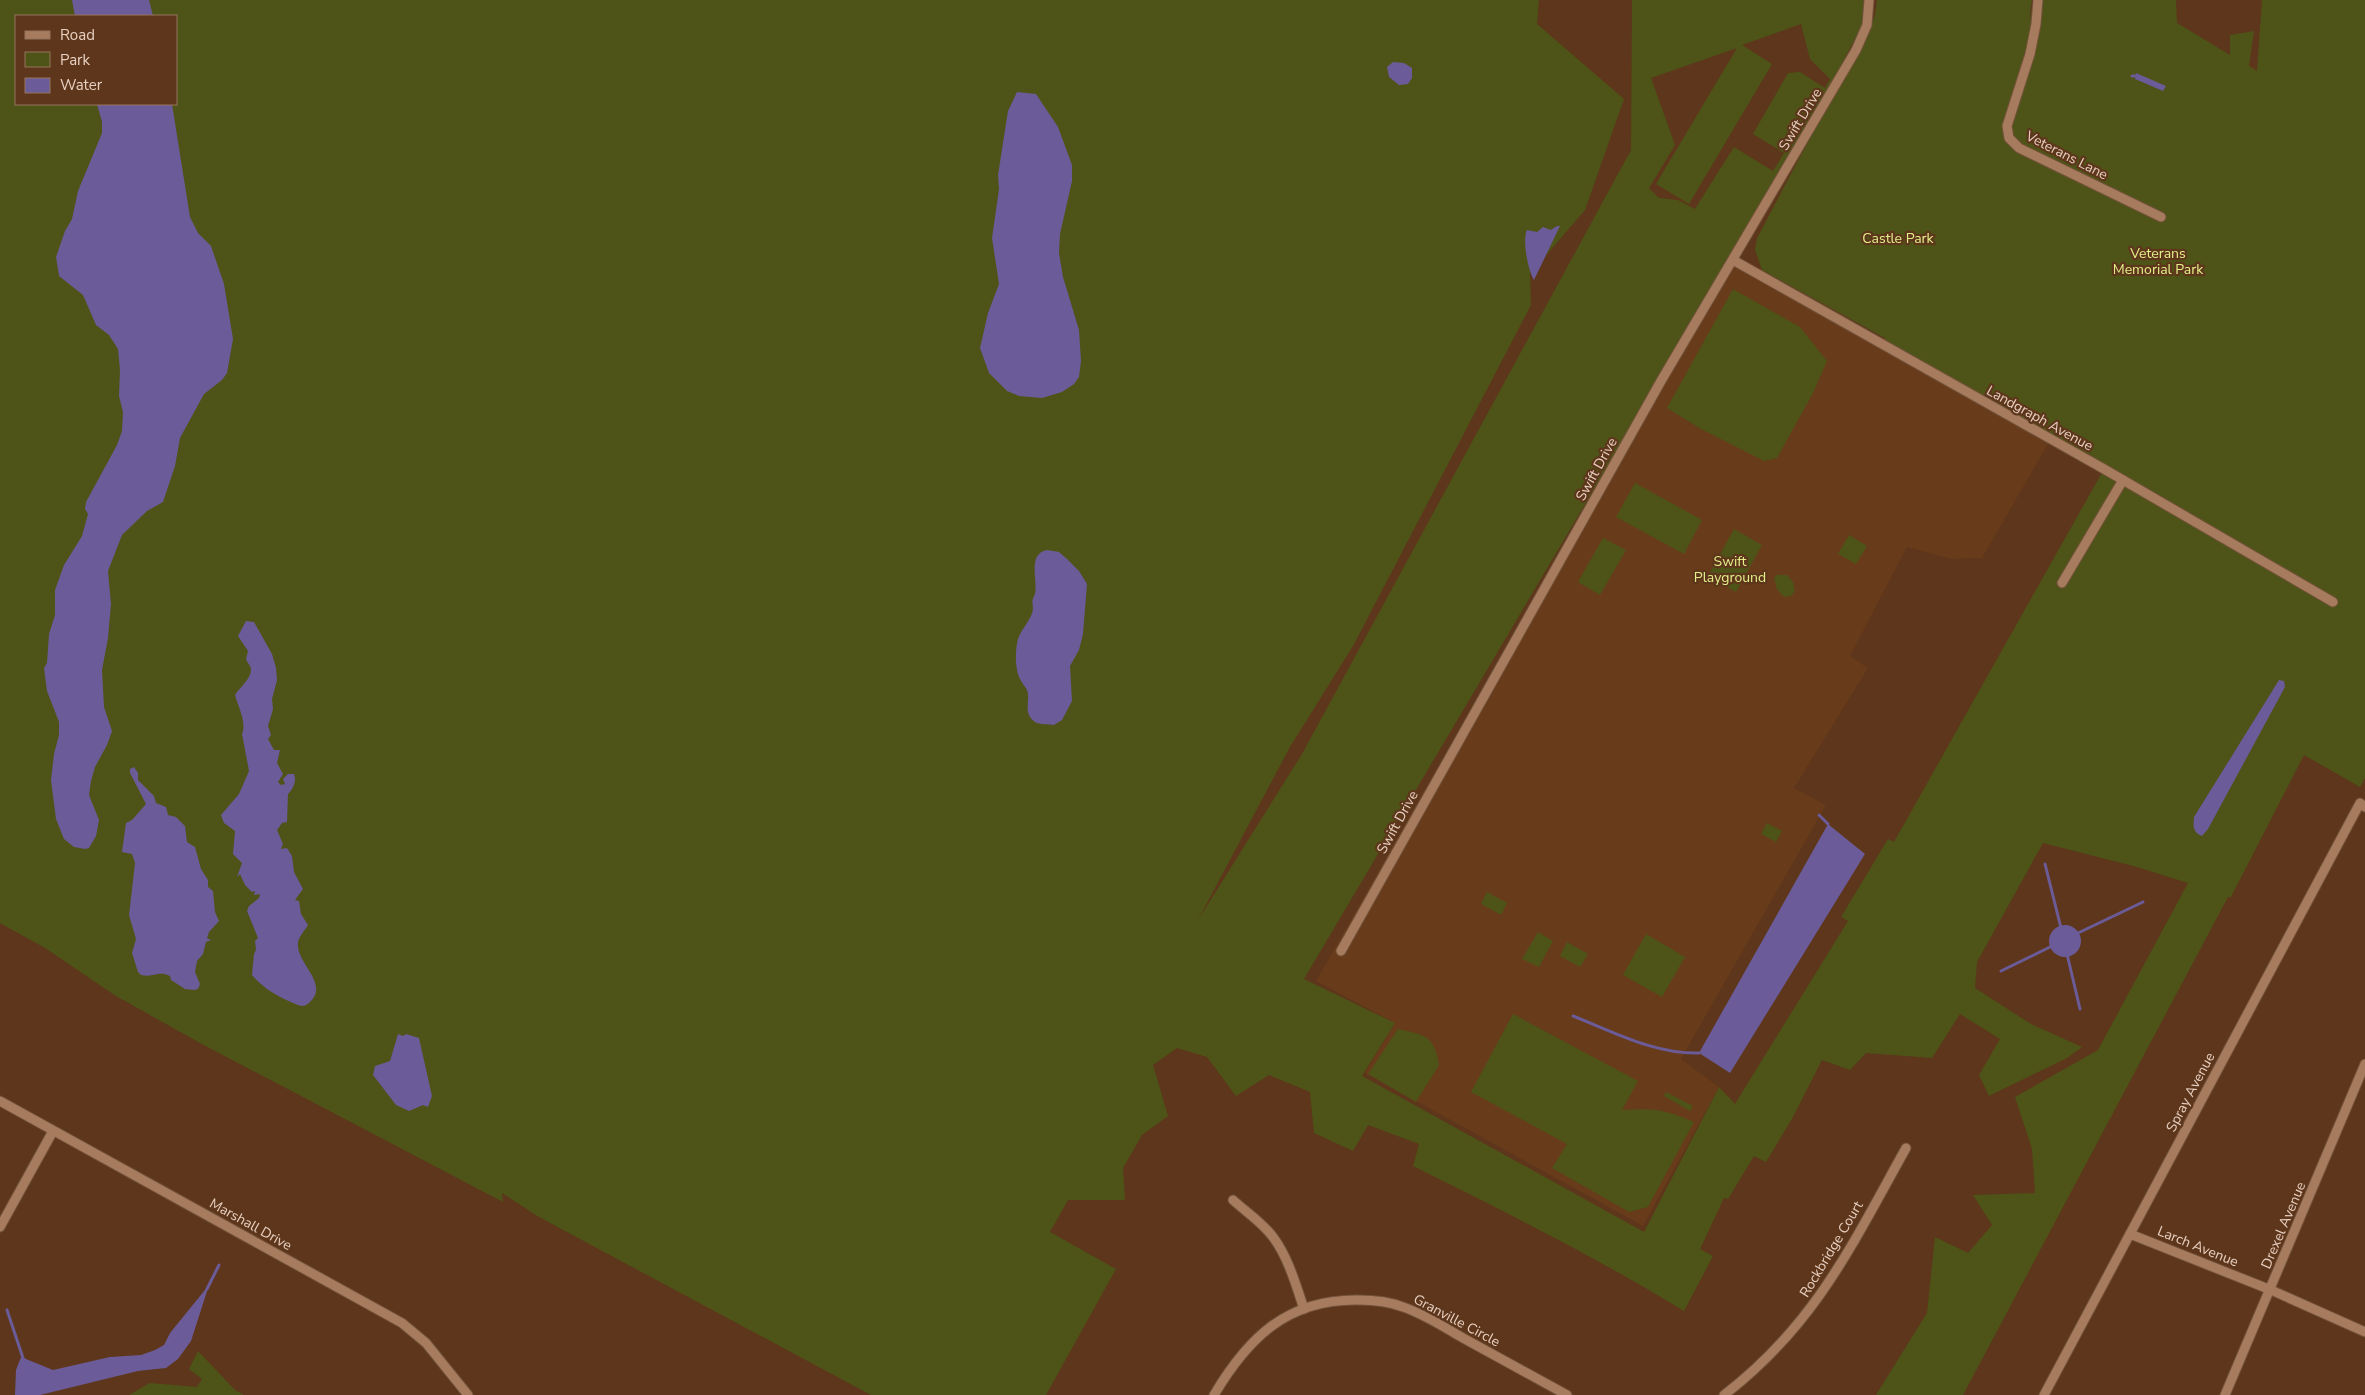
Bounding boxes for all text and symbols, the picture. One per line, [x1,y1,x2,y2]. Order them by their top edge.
legend [15,15,178,105]
text: Road [60,25,95,45]
text: Park [60,50,90,70]
text: Water [60,75,103,95]
street label: Swift Drive [1774,85,1826,154]
street label: Veterans Lane [2022,126,2111,184]
park label: Castle Park [1862,229,1935,248]
park label: Veterans Memorial Park [2113,244,2204,279]
street label: Landgraph Avenue [1983,381,2096,456]
street label: Swift Drive [1571,434,1622,504]
park label: Swift Playground [1694,552,1766,587]
street label: Swift Drive [1372,787,1423,857]
street label: Spray Avenue [2162,1049,2219,1135]
street label: Drexel Avenue [2257,1179,2310,1272]
street label: Marshall Drive [206,1194,295,1255]
street label: Rockbridge Court [1795,1198,1868,1301]
street label: Larch Avenue [2155,1222,2241,1271]
street label: Granville Circle [1410,1290,1503,1351]

